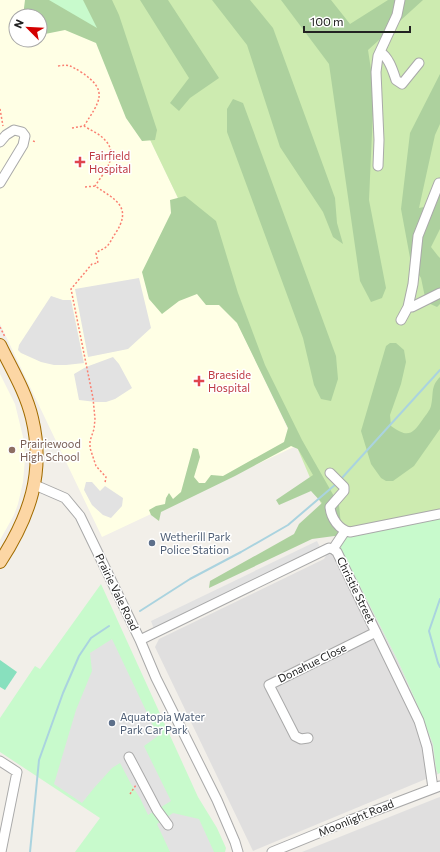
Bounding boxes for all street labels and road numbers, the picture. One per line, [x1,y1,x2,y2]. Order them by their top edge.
street label: Prairie Vale Road [93,551,142,632]
street label: Christie Street [335,554,378,626]
street label: Donahue Close [275,640,348,685]
street label: Moonlight Road [316,796,395,839]

